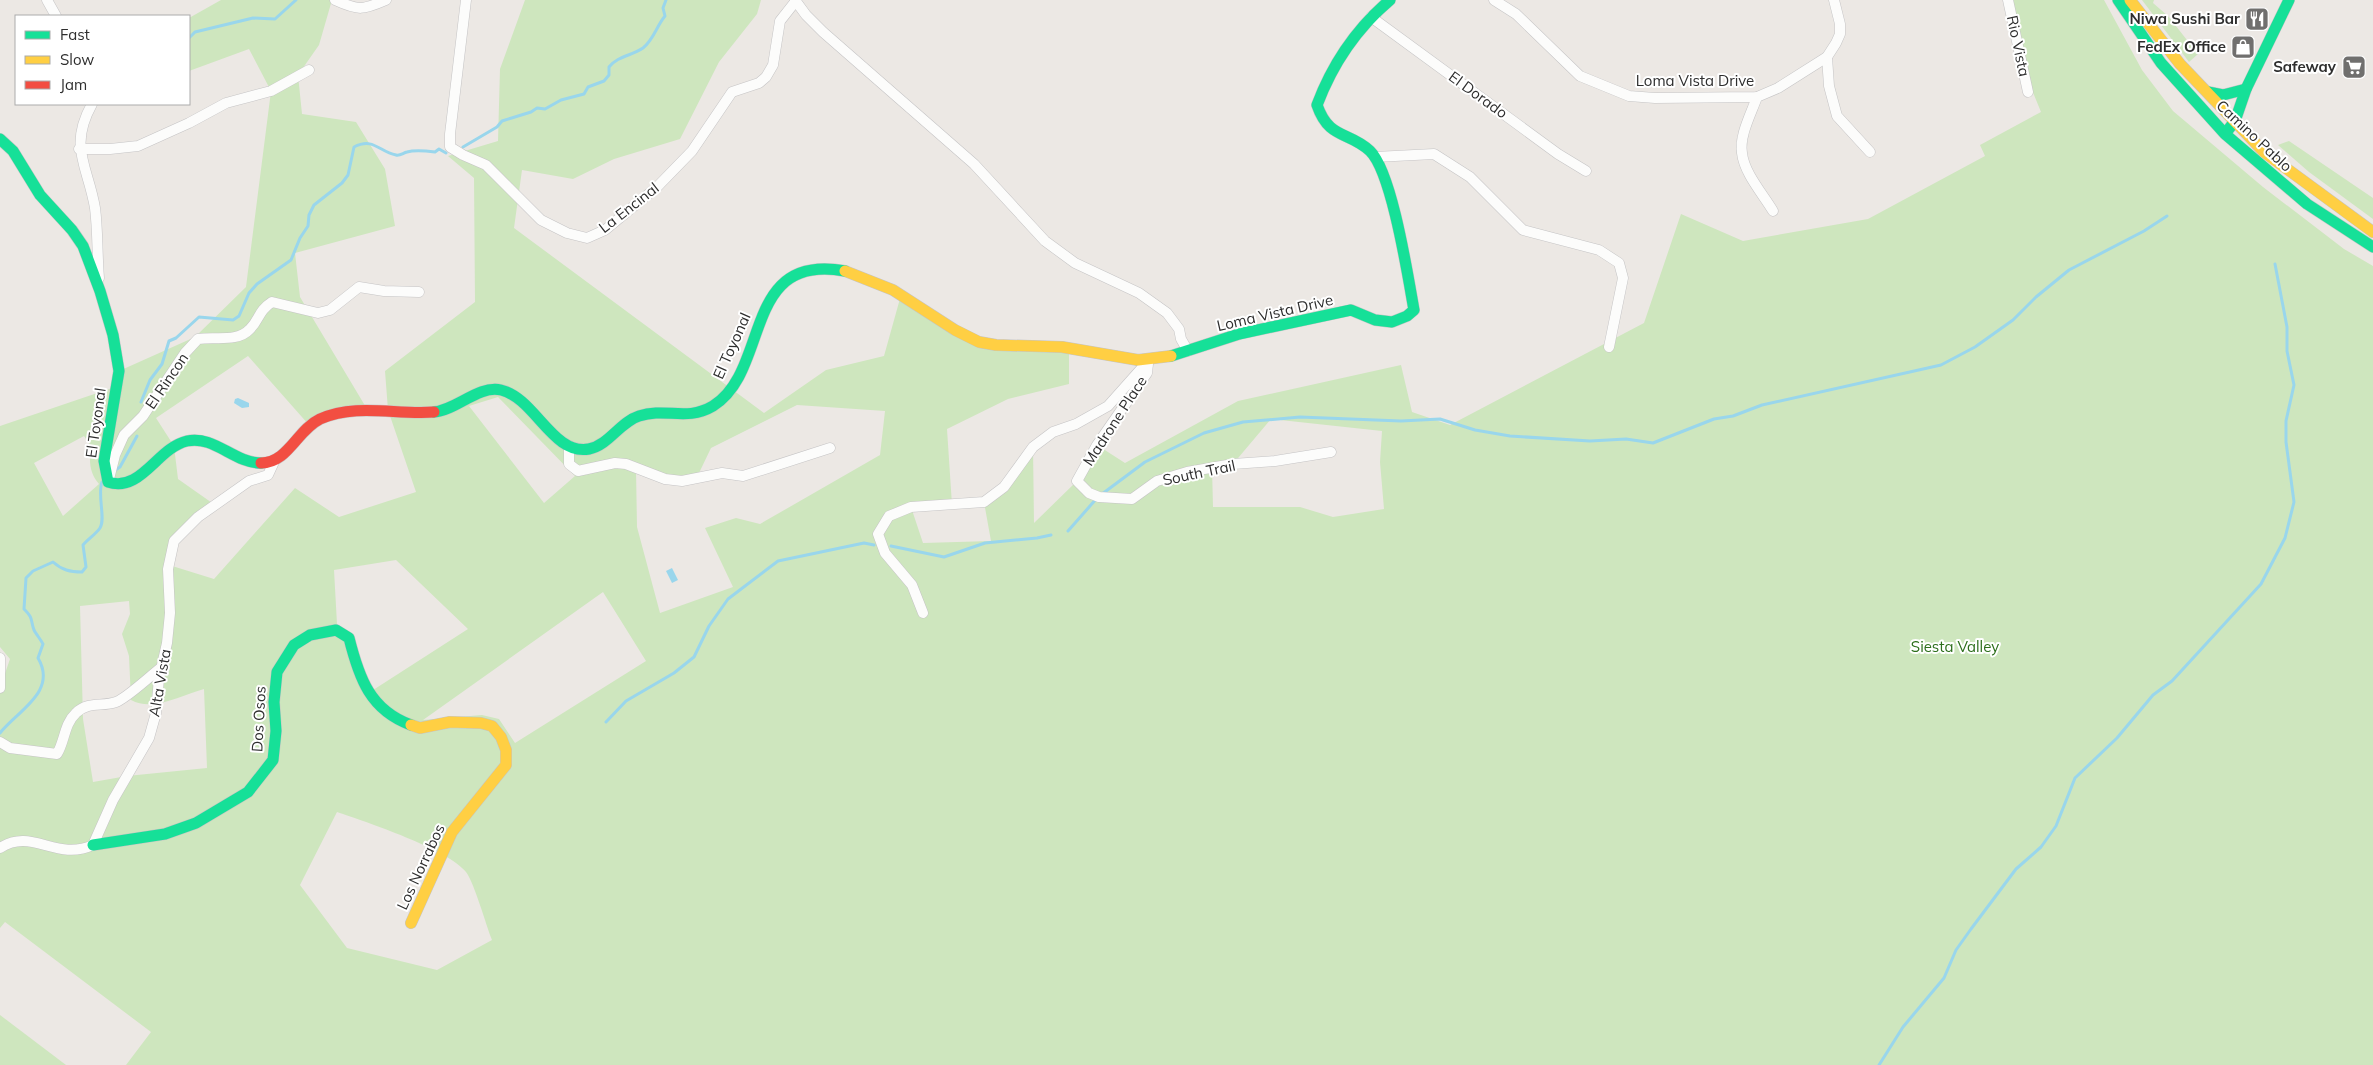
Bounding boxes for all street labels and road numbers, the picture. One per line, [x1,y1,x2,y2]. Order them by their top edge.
street label: Rio Vista [2003,14,2034,78]
street label: El Dorado [1445,67,1511,122]
street label: Loma Vista Drive [1636,71,1754,90]
street label: Camino Pablo [2213,96,2296,176]
street label: La Encinal [595,178,663,237]
street label: Loma Vista Drive [1215,290,1335,335]
street label: El Toyonal [709,310,755,382]
street label: El Rincon [141,349,192,412]
street label: Madrone Place [1078,372,1151,469]
street label: El Toyonal [81,387,110,459]
street label: South Trail [1161,456,1237,489]
street label: Alta Vista [144,648,175,718]
street label: Dos Osos [247,685,270,753]
street label: Los Norrabos [392,821,449,913]

